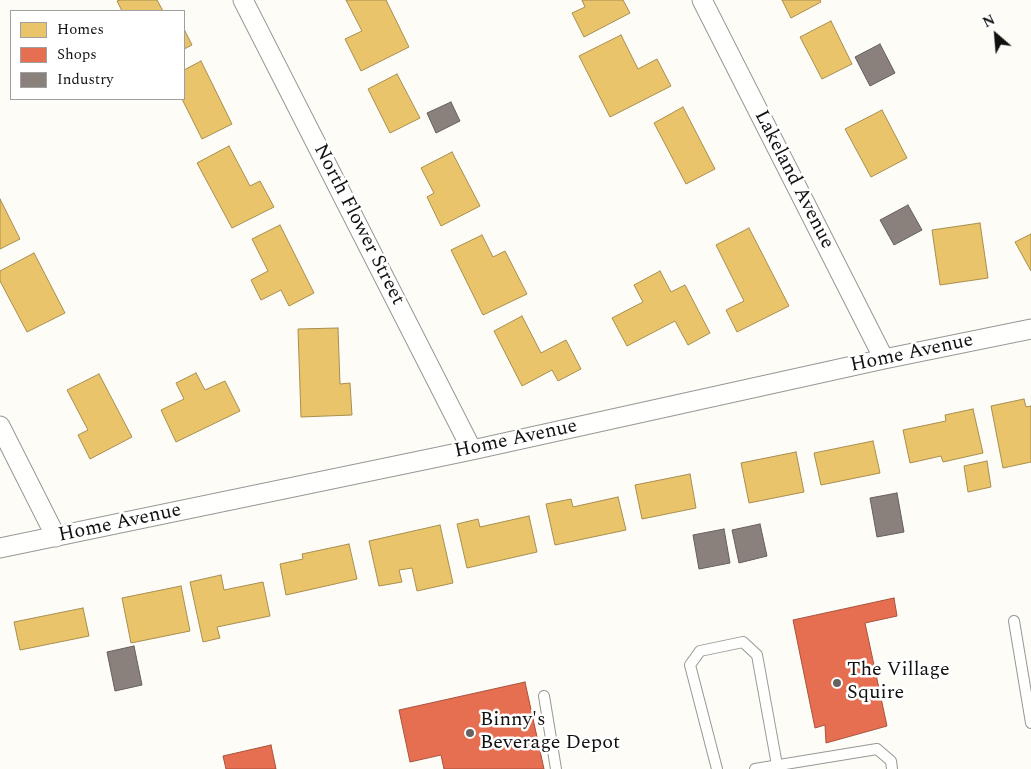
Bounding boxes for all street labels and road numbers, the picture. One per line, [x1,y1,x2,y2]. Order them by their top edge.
street label: Lakeland Avenue [748,107,838,253]
street label: North Flower Street [307,141,409,309]
street label: Home Avenue [848,329,976,379]
street label: Home Avenue [452,415,580,465]
street label: Home Avenue [56,499,184,549]

